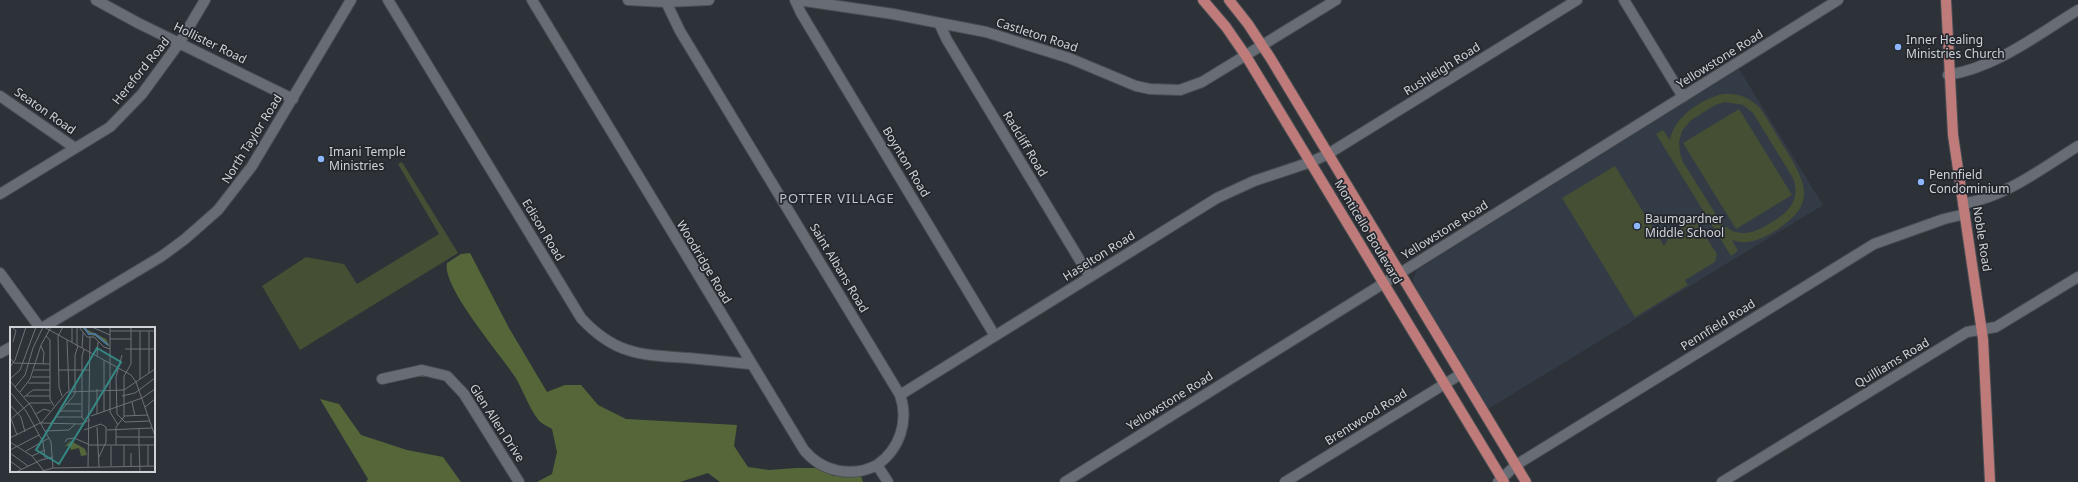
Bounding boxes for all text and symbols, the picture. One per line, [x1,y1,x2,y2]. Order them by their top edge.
street label: Castleton Road [994,13,1080,56]
street label: Hollister Road [171,18,250,68]
street label: Yellowstone Road [1673,25,1766,92]
place label: Inner Healing Ministries Church [1906,31,2005,62]
street label: Hereford Road [108,33,173,108]
street label: Rushleigh Road [1400,38,1483,99]
marker: Inner Healing Ministries Church [1893,42,1903,52]
street label: Seaton Road [11,83,79,138]
street label: North Taylor Road [217,91,286,187]
street label: Radcliff Road [999,108,1052,180]
street label: Boynton Road [879,123,934,200]
place label: Imani Temple Ministries [329,143,406,174]
marker: Imani Temple Ministries [316,154,326,164]
place label: Pennfield Condominium [1929,166,2009,197]
street label: Monticello Boulevard [1330,176,1406,287]
marker: Pennfield Condominium [1916,177,1926,187]
district label: POTTER VILLAGE [779,189,895,207]
street label: Edison Road [518,196,569,264]
street label: Yellowstone Road [1398,196,1491,263]
street label: Noble Road [1969,205,1996,273]
place label: Baumgardner Middle School [1645,210,1724,241]
street label: Woodridge Road [673,217,736,307]
street label: Saint Albans Road [806,220,873,316]
marker: Baumgardner Middle School [1632,221,1642,231]
street label: Haselton Road [1059,227,1138,285]
street label: Pennfield Road [1677,295,1758,354]
inset map [10,327,155,472]
street label: Quilliams Road [1851,333,1932,392]
street label: Yellowstone Road [1123,367,1216,434]
street label: Glen Allen Drive [466,380,529,465]
street label: Brentwood Road [1321,384,1410,449]

